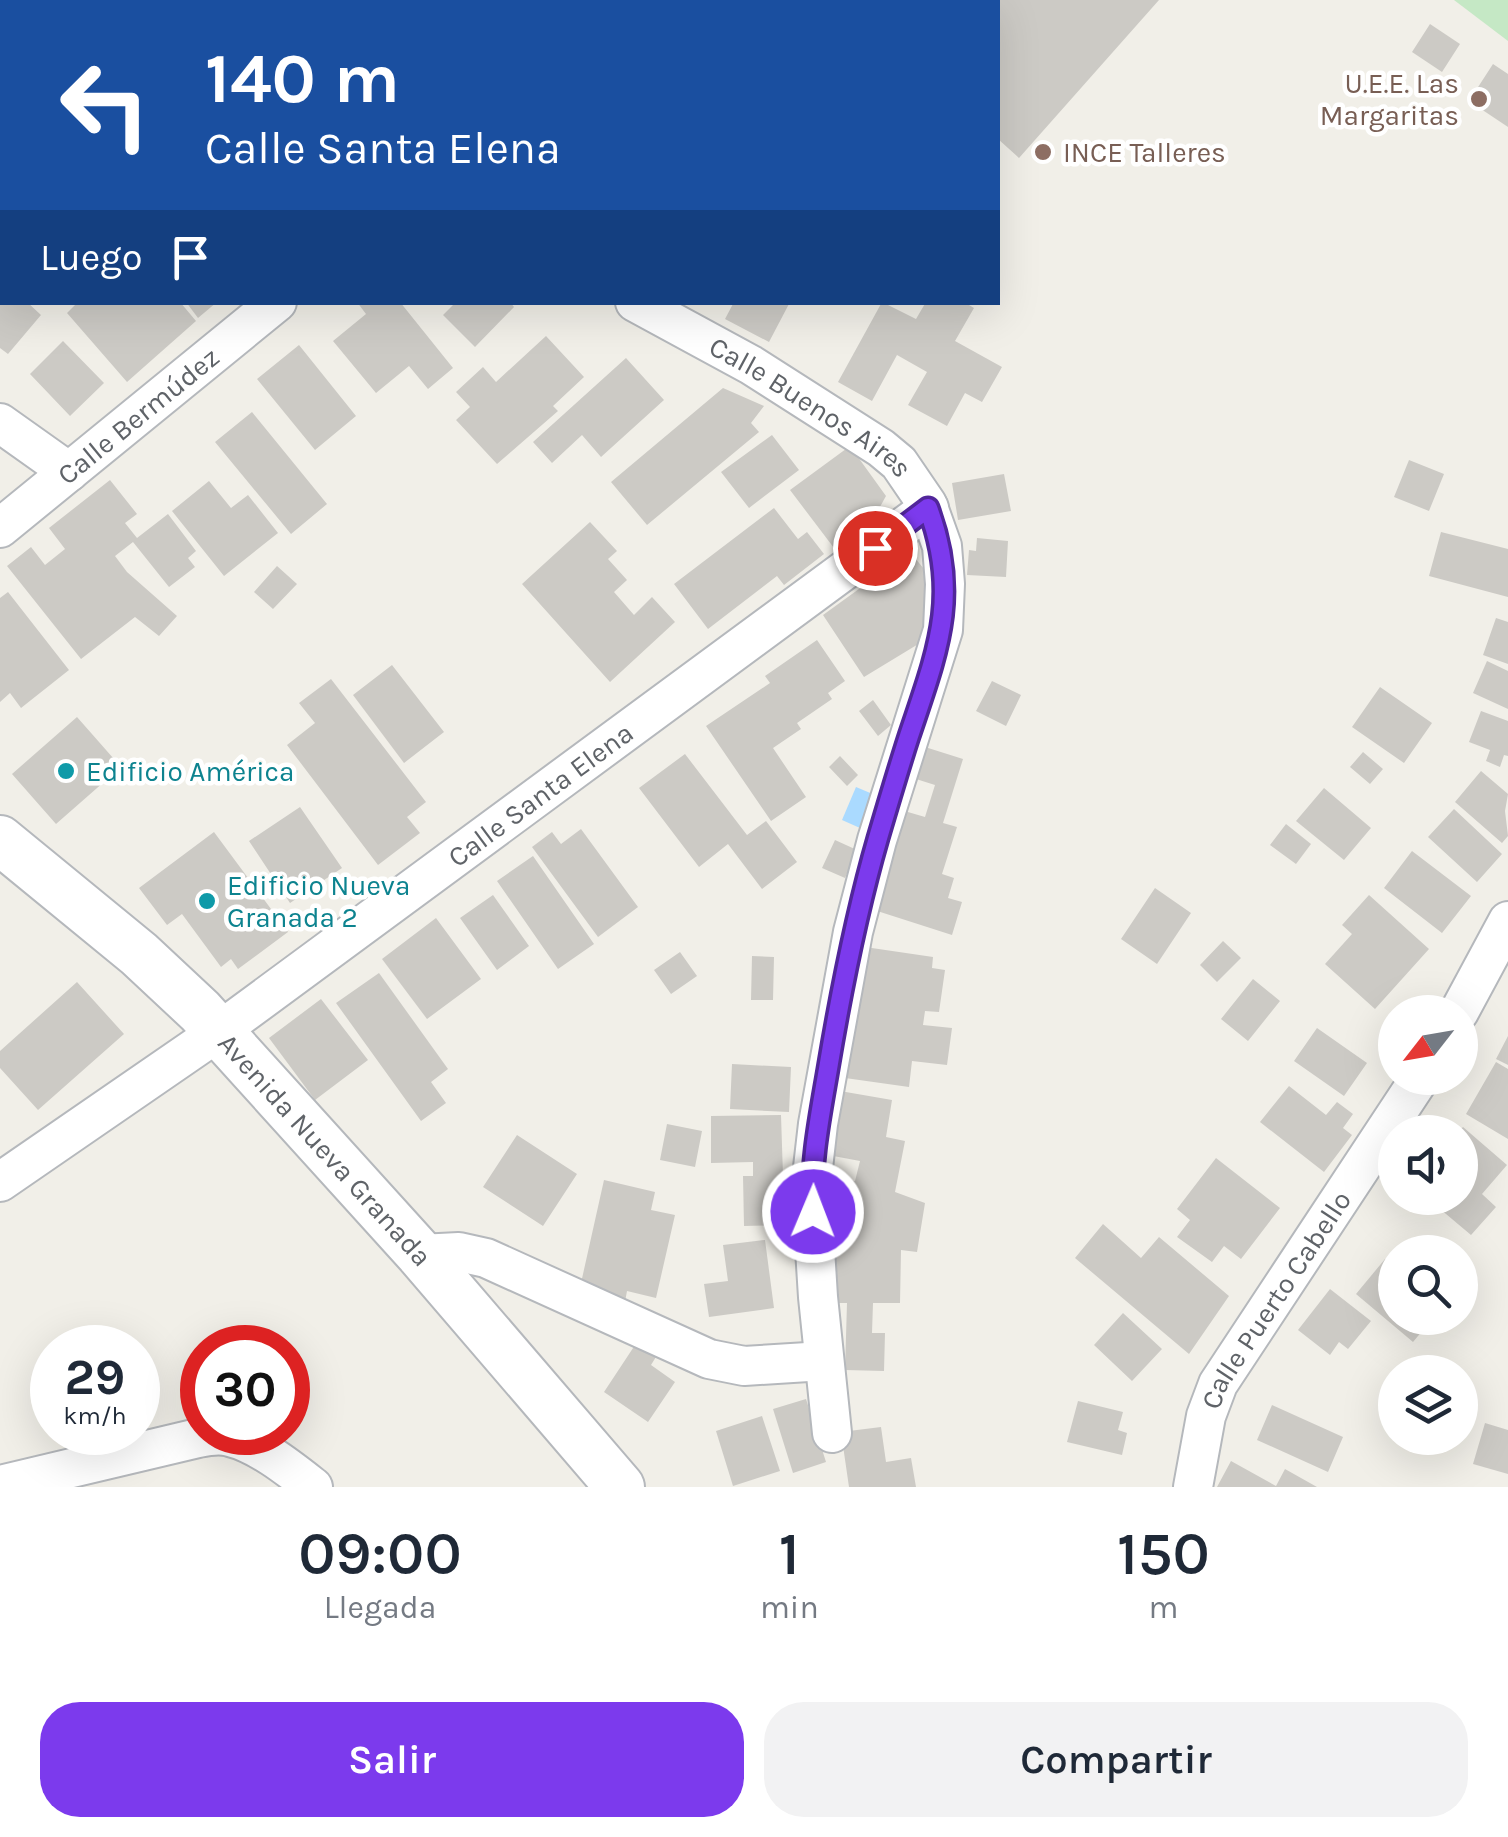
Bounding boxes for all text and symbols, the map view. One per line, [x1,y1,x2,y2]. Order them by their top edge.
text: 140 m [205,38,400,120]
icon: left [40,40,170,170]
place label: U.E.E. Las Margaritas [1320,67,1459,132]
marker: U.E.E. Las Margaritas [1468,88,1490,110]
text: Calle Santa Elena [205,122,561,174]
place label: INCE Talleres [1063,136,1226,169]
marker: INCE Talleres [1032,141,1054,163]
icon: arrive [163,230,218,285]
text: Luego [40,235,143,280]
street label: Calle Buenos Aires [704,330,920,483]
street label: Calle Bermúdez [51,340,226,491]
pin [833,506,918,591]
icon: arrive [848,521,903,576]
street label: Calle Santa Elena [442,716,640,874]
place label: Edificio América [86,755,294,788]
marker: Edificio América [55,760,77,782]
place label: Edificio Nueva Granada 2 [227,869,410,934]
marker: Edificio Nueva Granada 2 [196,890,218,912]
north arrow [1378,995,1478,1095]
map controls [1378,995,1478,1455]
street label: Avenida Nueva Granada [211,1027,439,1273]
button: sound [1378,1115,1478,1215]
position arrow [761,1160,865,1264]
street label: Calle Puerto Cabello [1194,1185,1358,1413]
button: search [1378,1235,1478,1335]
speed limit sign: 30 [180,1325,310,1455]
text: 29 [65,1348,125,1407]
button: layers [1378,1355,1478,1455]
text: km/h [63,1401,127,1430]
text: 09:00 [298,1519,462,1589]
text: 1 [779,1519,800,1589]
text: 150 [1117,1519,1210,1589]
text: Llegada [324,1589,436,1626]
text: min [760,1589,819,1626]
text: m [1148,1589,1178,1626]
button: Salir [40,1702,744,1817]
button: Compartir [764,1702,1468,1817]

